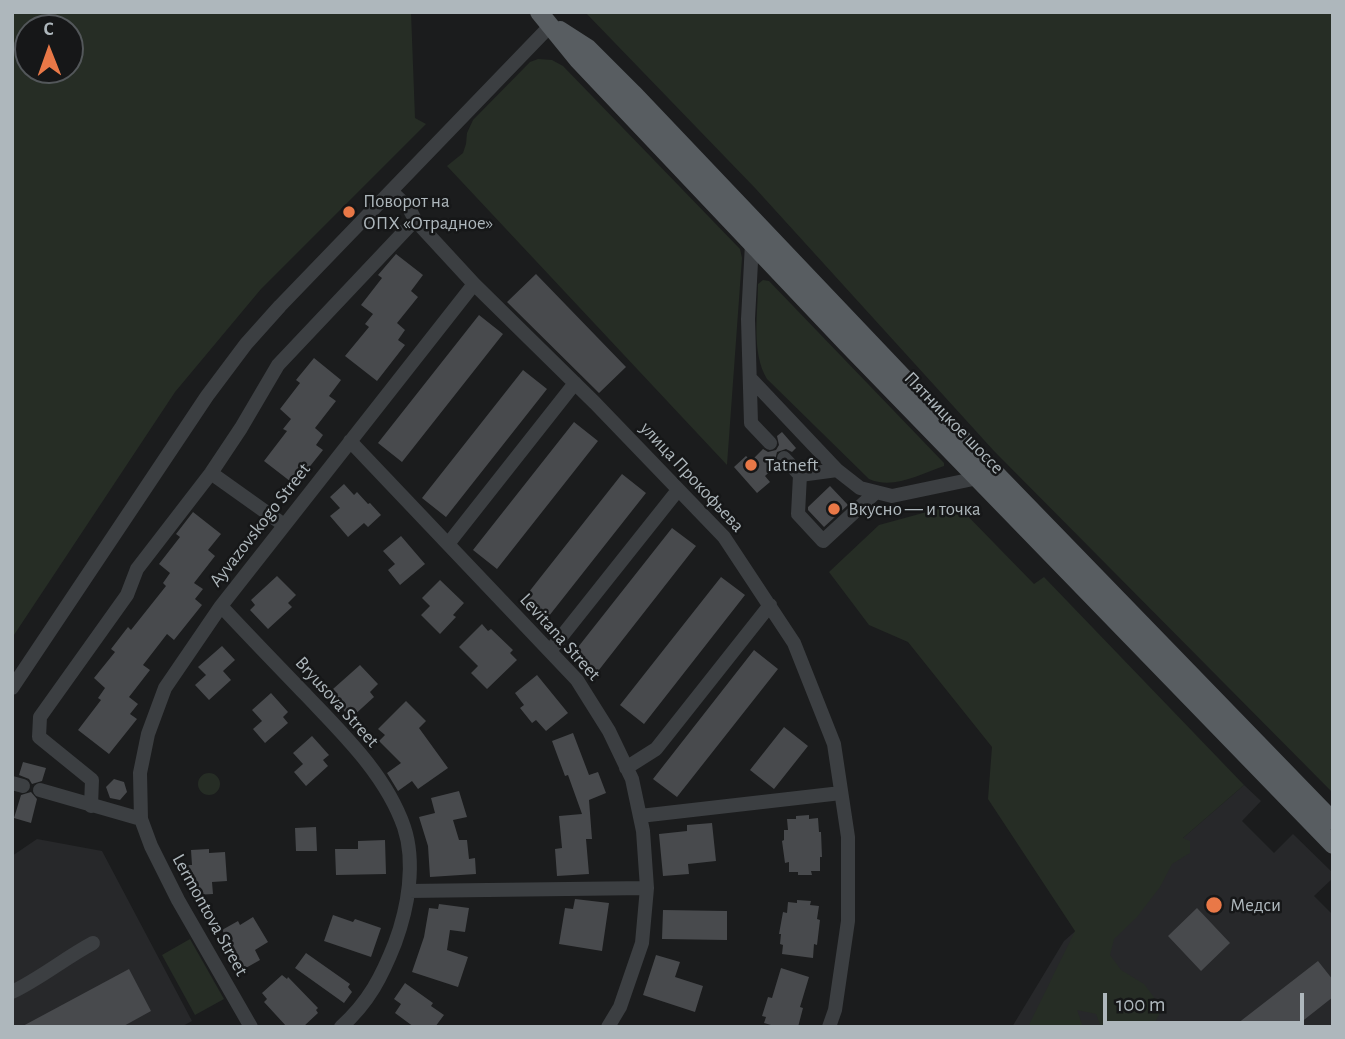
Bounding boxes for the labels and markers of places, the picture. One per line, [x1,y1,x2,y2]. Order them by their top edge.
place label: Поворот на ОПХ «Отрадное» [363,190,493,234]
marker: Поворот на ОПХ «Отрадное» [341,204,357,220]
place label: Tatneft [765,454,818,476]
marker: Tatneft [743,457,759,473]
place label: Вкусно — и точка [848,498,981,520]
marker: Вкусно — и точка [826,501,842,517]
place label: Медси [1230,894,1281,916]
marker: Медси [1204,895,1224,915]

